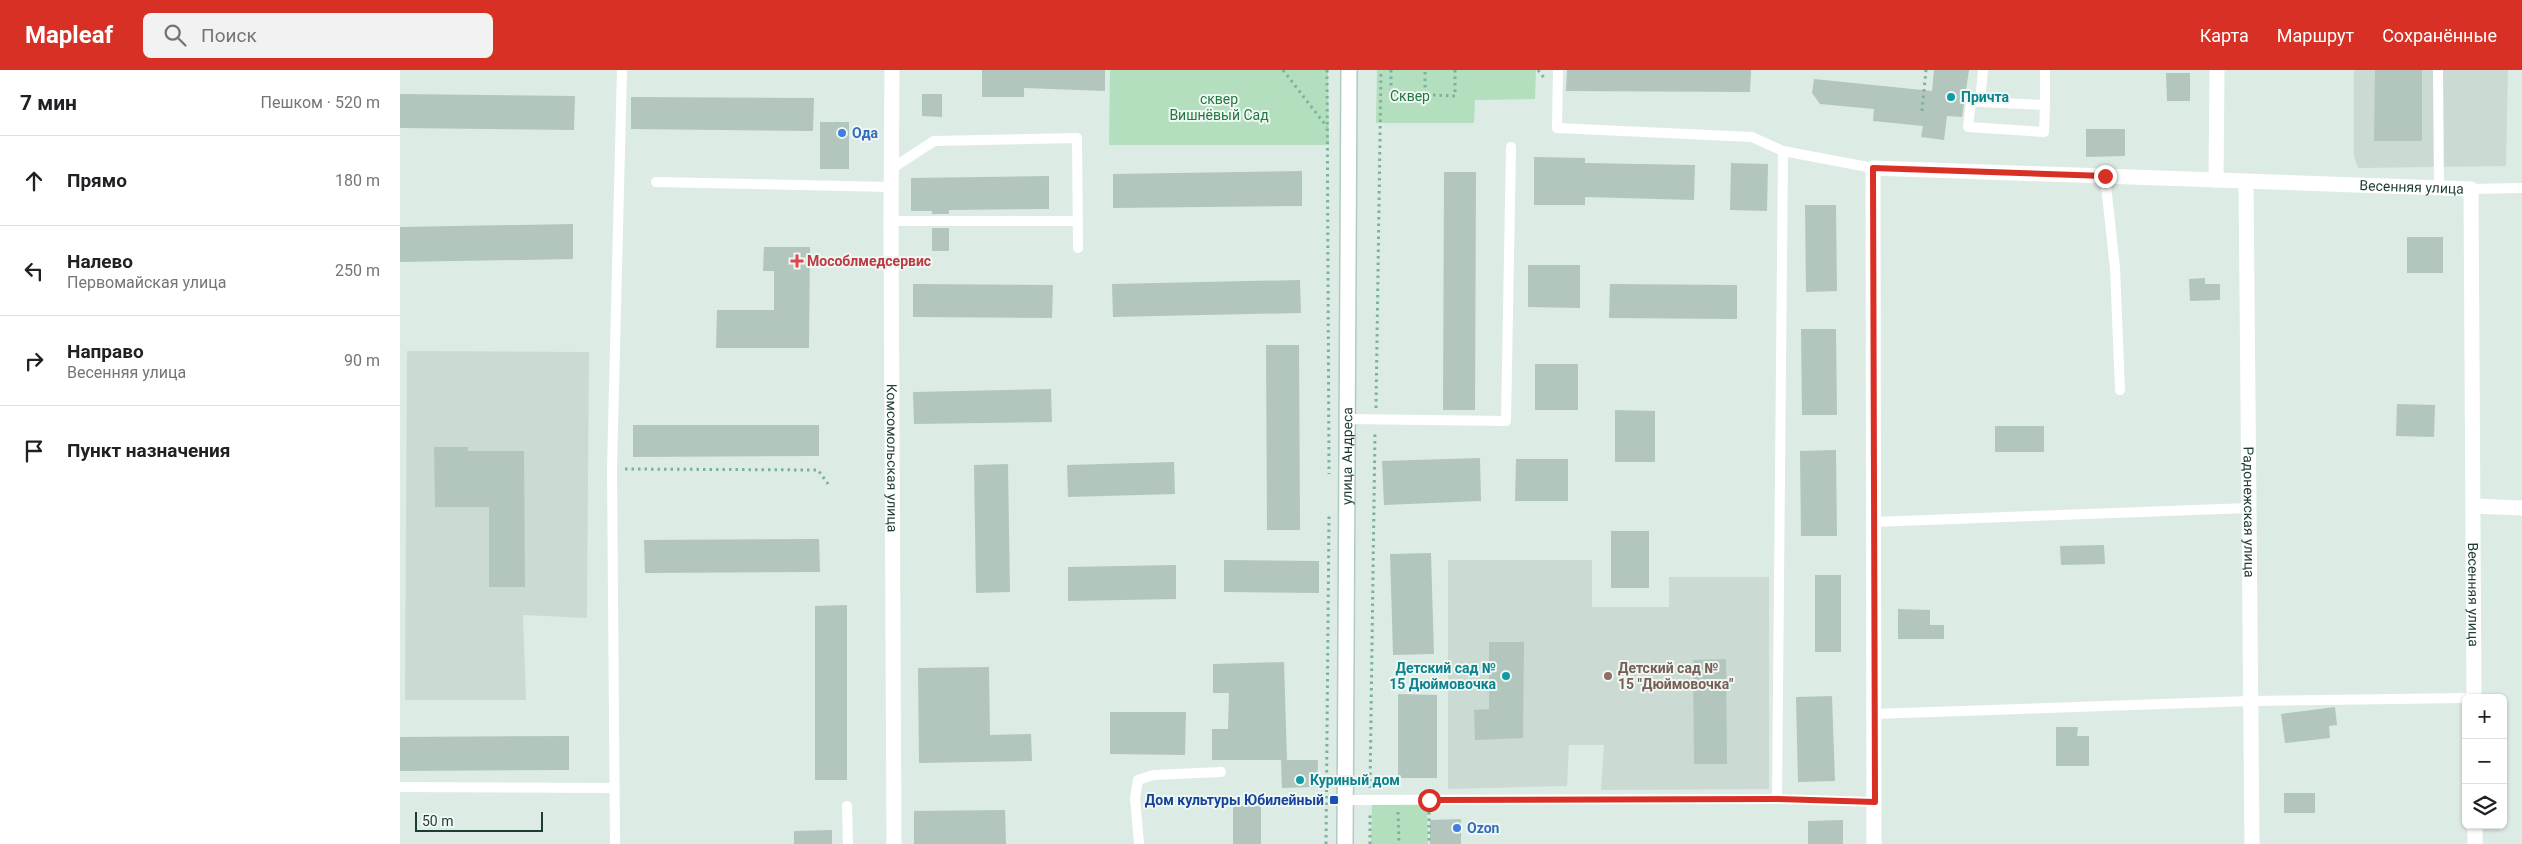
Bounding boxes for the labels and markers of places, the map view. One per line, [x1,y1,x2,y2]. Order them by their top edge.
place label: Причта [1961,89,2009,105]
marker: Причта [1945,91,1957,103]
place label: Ода [852,125,878,141]
marker: Ода [836,127,848,139]
place label: Мособлмедсервис [807,253,931,269]
marker: Мособлмедсервис [791,255,803,267]
place label: Детский сад № 15 Дюймовочка [1389,660,1497,692]
place label: Детский сад № 15 "Дюймовочка" [1618,660,1734,692]
marker: Детский сад № 15 Дюймовочка [1500,670,1512,682]
marker: Детский сад № 15 "Дюймовочка" [1602,670,1614,682]
place label: Куриный дом [1310,772,1400,788]
marker: Куриный дом [1294,774,1306,786]
place label: Дом культуры Юбилейный [1145,792,1324,808]
marker: Дом культуры Юбилейный [1328,794,1340,806]
place label: Ozon [1467,820,1500,836]
marker: Ozon [1451,822,1463,834]

